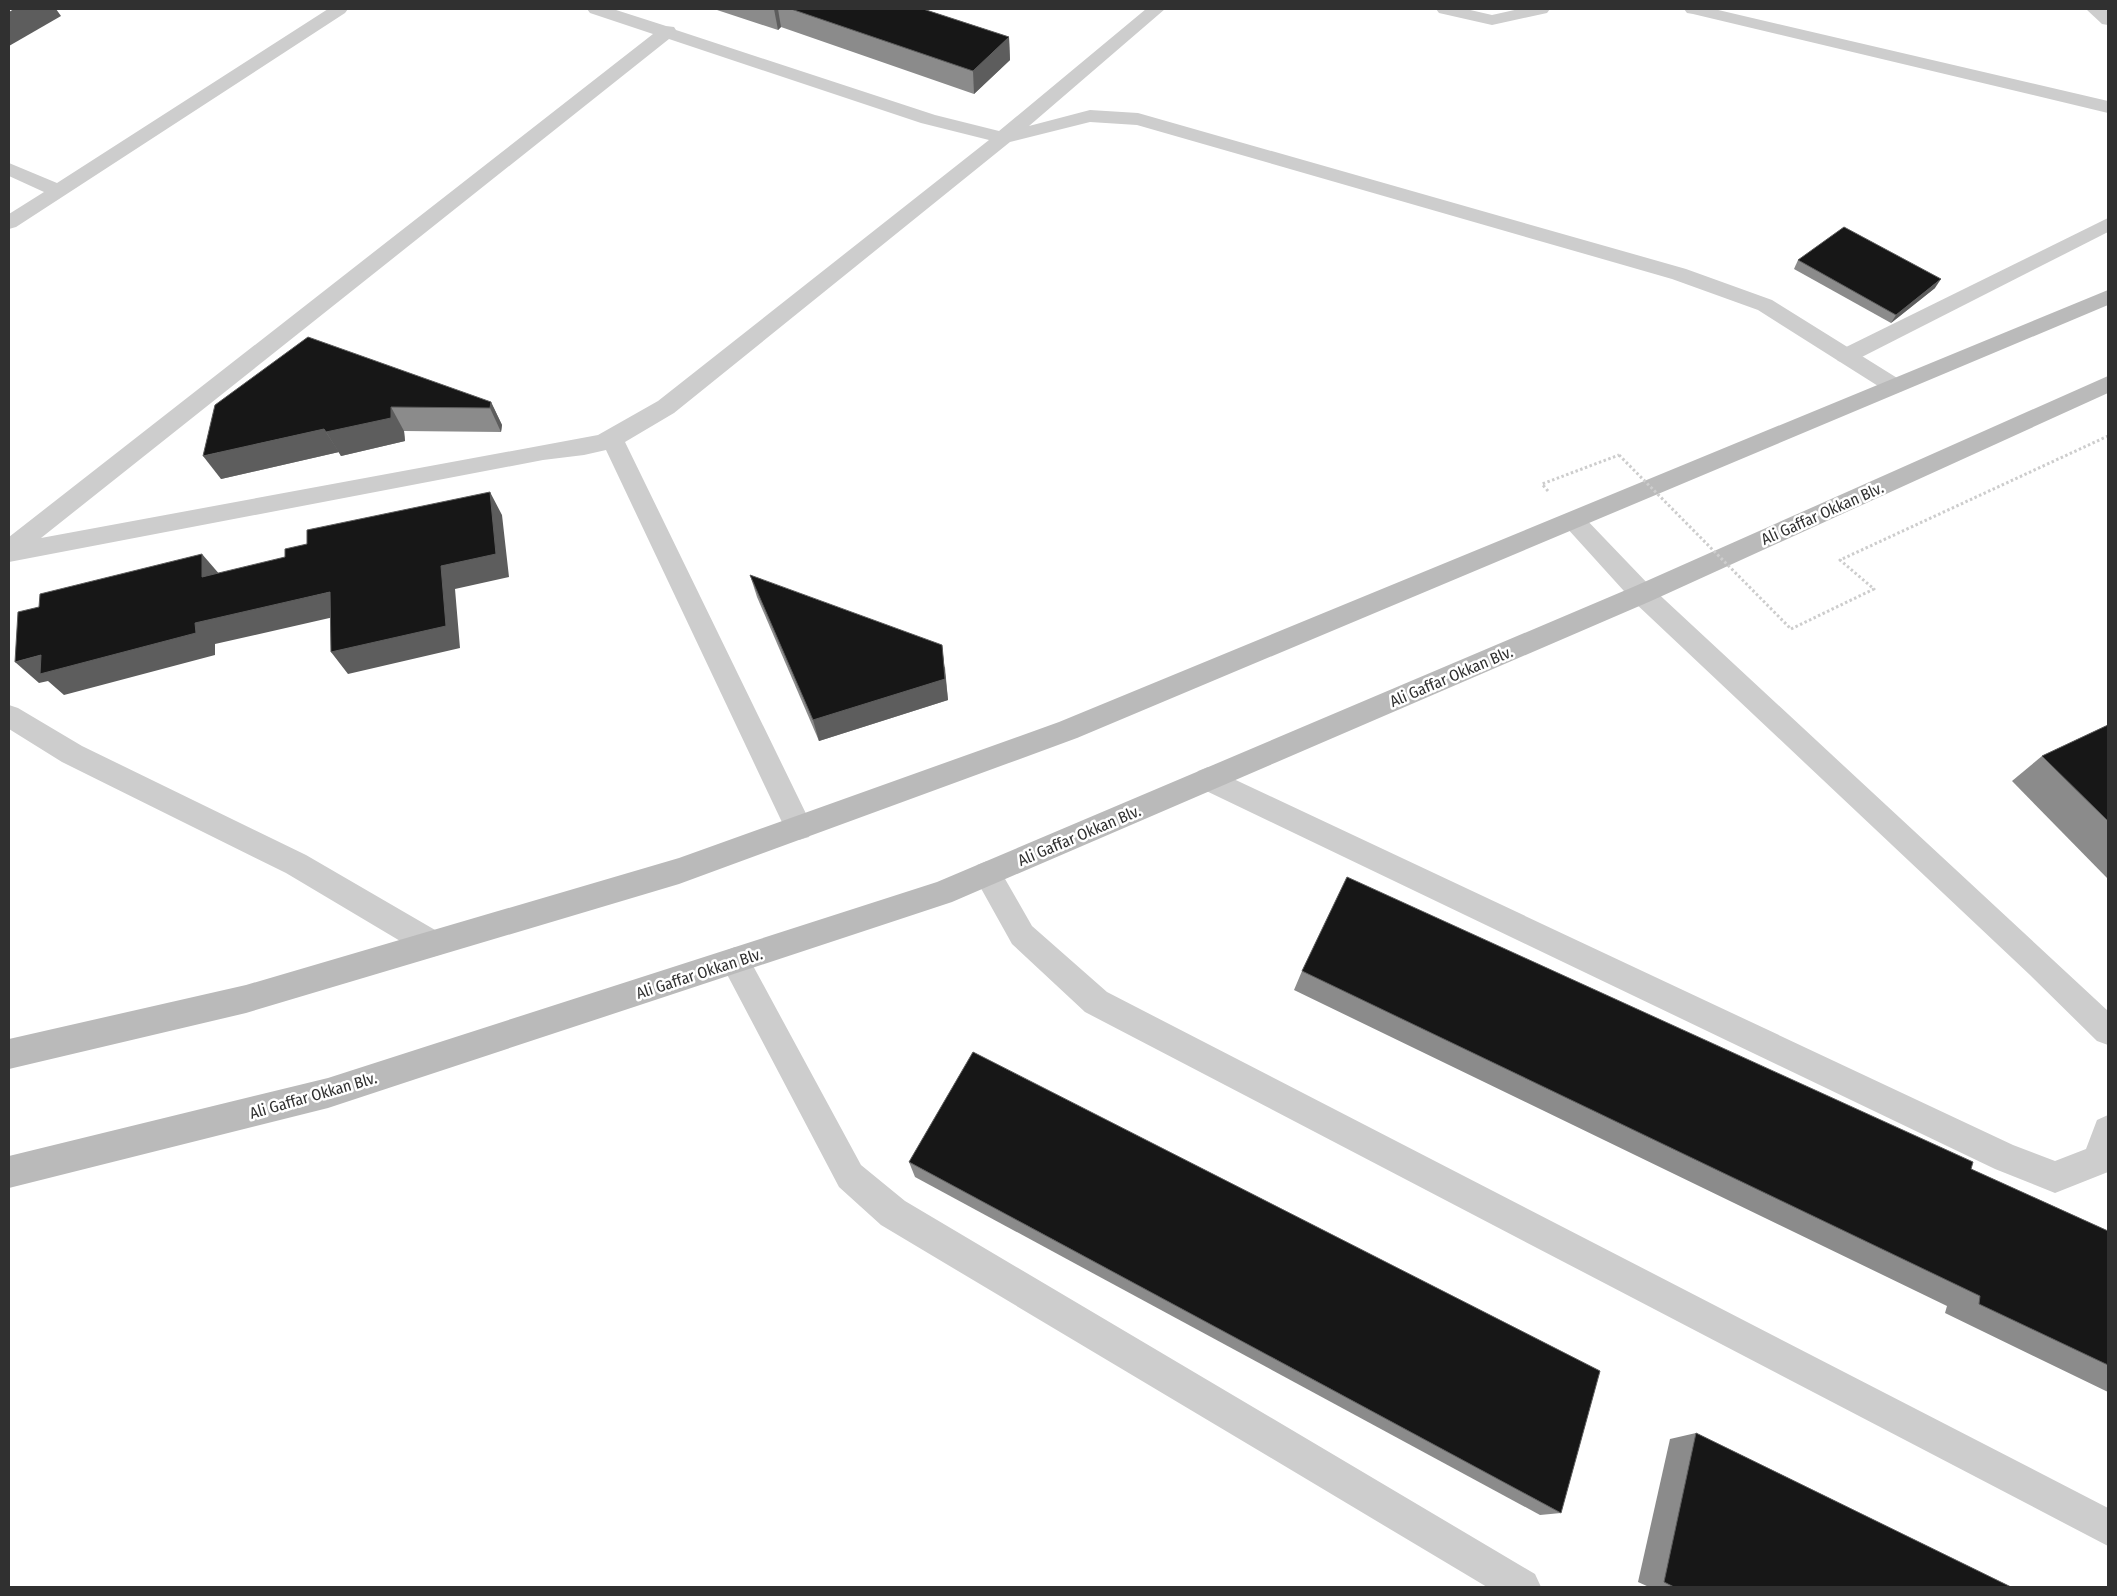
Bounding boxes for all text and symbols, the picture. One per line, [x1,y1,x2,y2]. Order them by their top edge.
street label: Ali Gaffar Okkan Blv. [1758,478,1886,549]
street label: Ali Gaffar Okkan Blv. [1387,642,1515,711]
street label: Ali Gaffar Okkan Blv. [1015,801,1143,870]
street label: Ali Gaffar Okkan Blv. [634,944,765,1003]
street label: Ali Gaffar Okkan Blv. [247,1068,379,1123]

